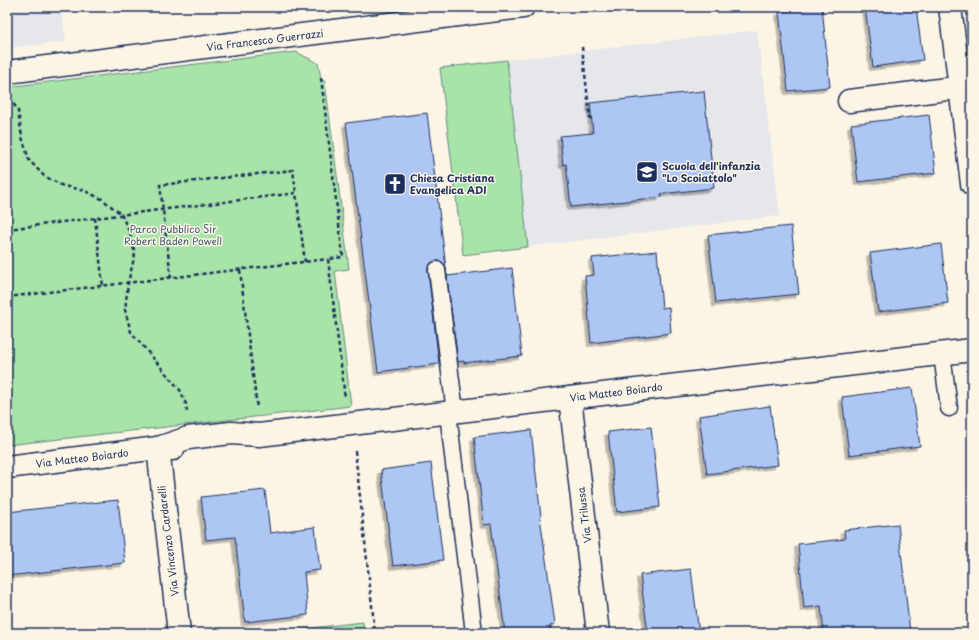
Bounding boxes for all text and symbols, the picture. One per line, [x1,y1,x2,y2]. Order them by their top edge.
street label: Via Francesco Guerrazzi [206,25,324,54]
place label: Scuola dell'infanzia "Lo Scoiattolo" [662,158,761,185]
school or university icon: Scuola dell'infanzia "Lo Scoiattolo" [634,159,660,185]
place label: Chiesa Cristiana Evangelica ADI [410,170,495,197]
church icon: Chiesa Cristiana Evangelica ADI [382,171,408,197]
park label: Parco Pubblico Sir Robert Baden Powell [124,221,222,248]
street label: Via Matteo Boiardo [569,378,664,405]
street label: Via Matteo Boiardo [35,444,130,471]
street label: Via Vincenzo Cardarelli [153,485,182,597]
street label: Via Trilussa [573,485,594,544]

